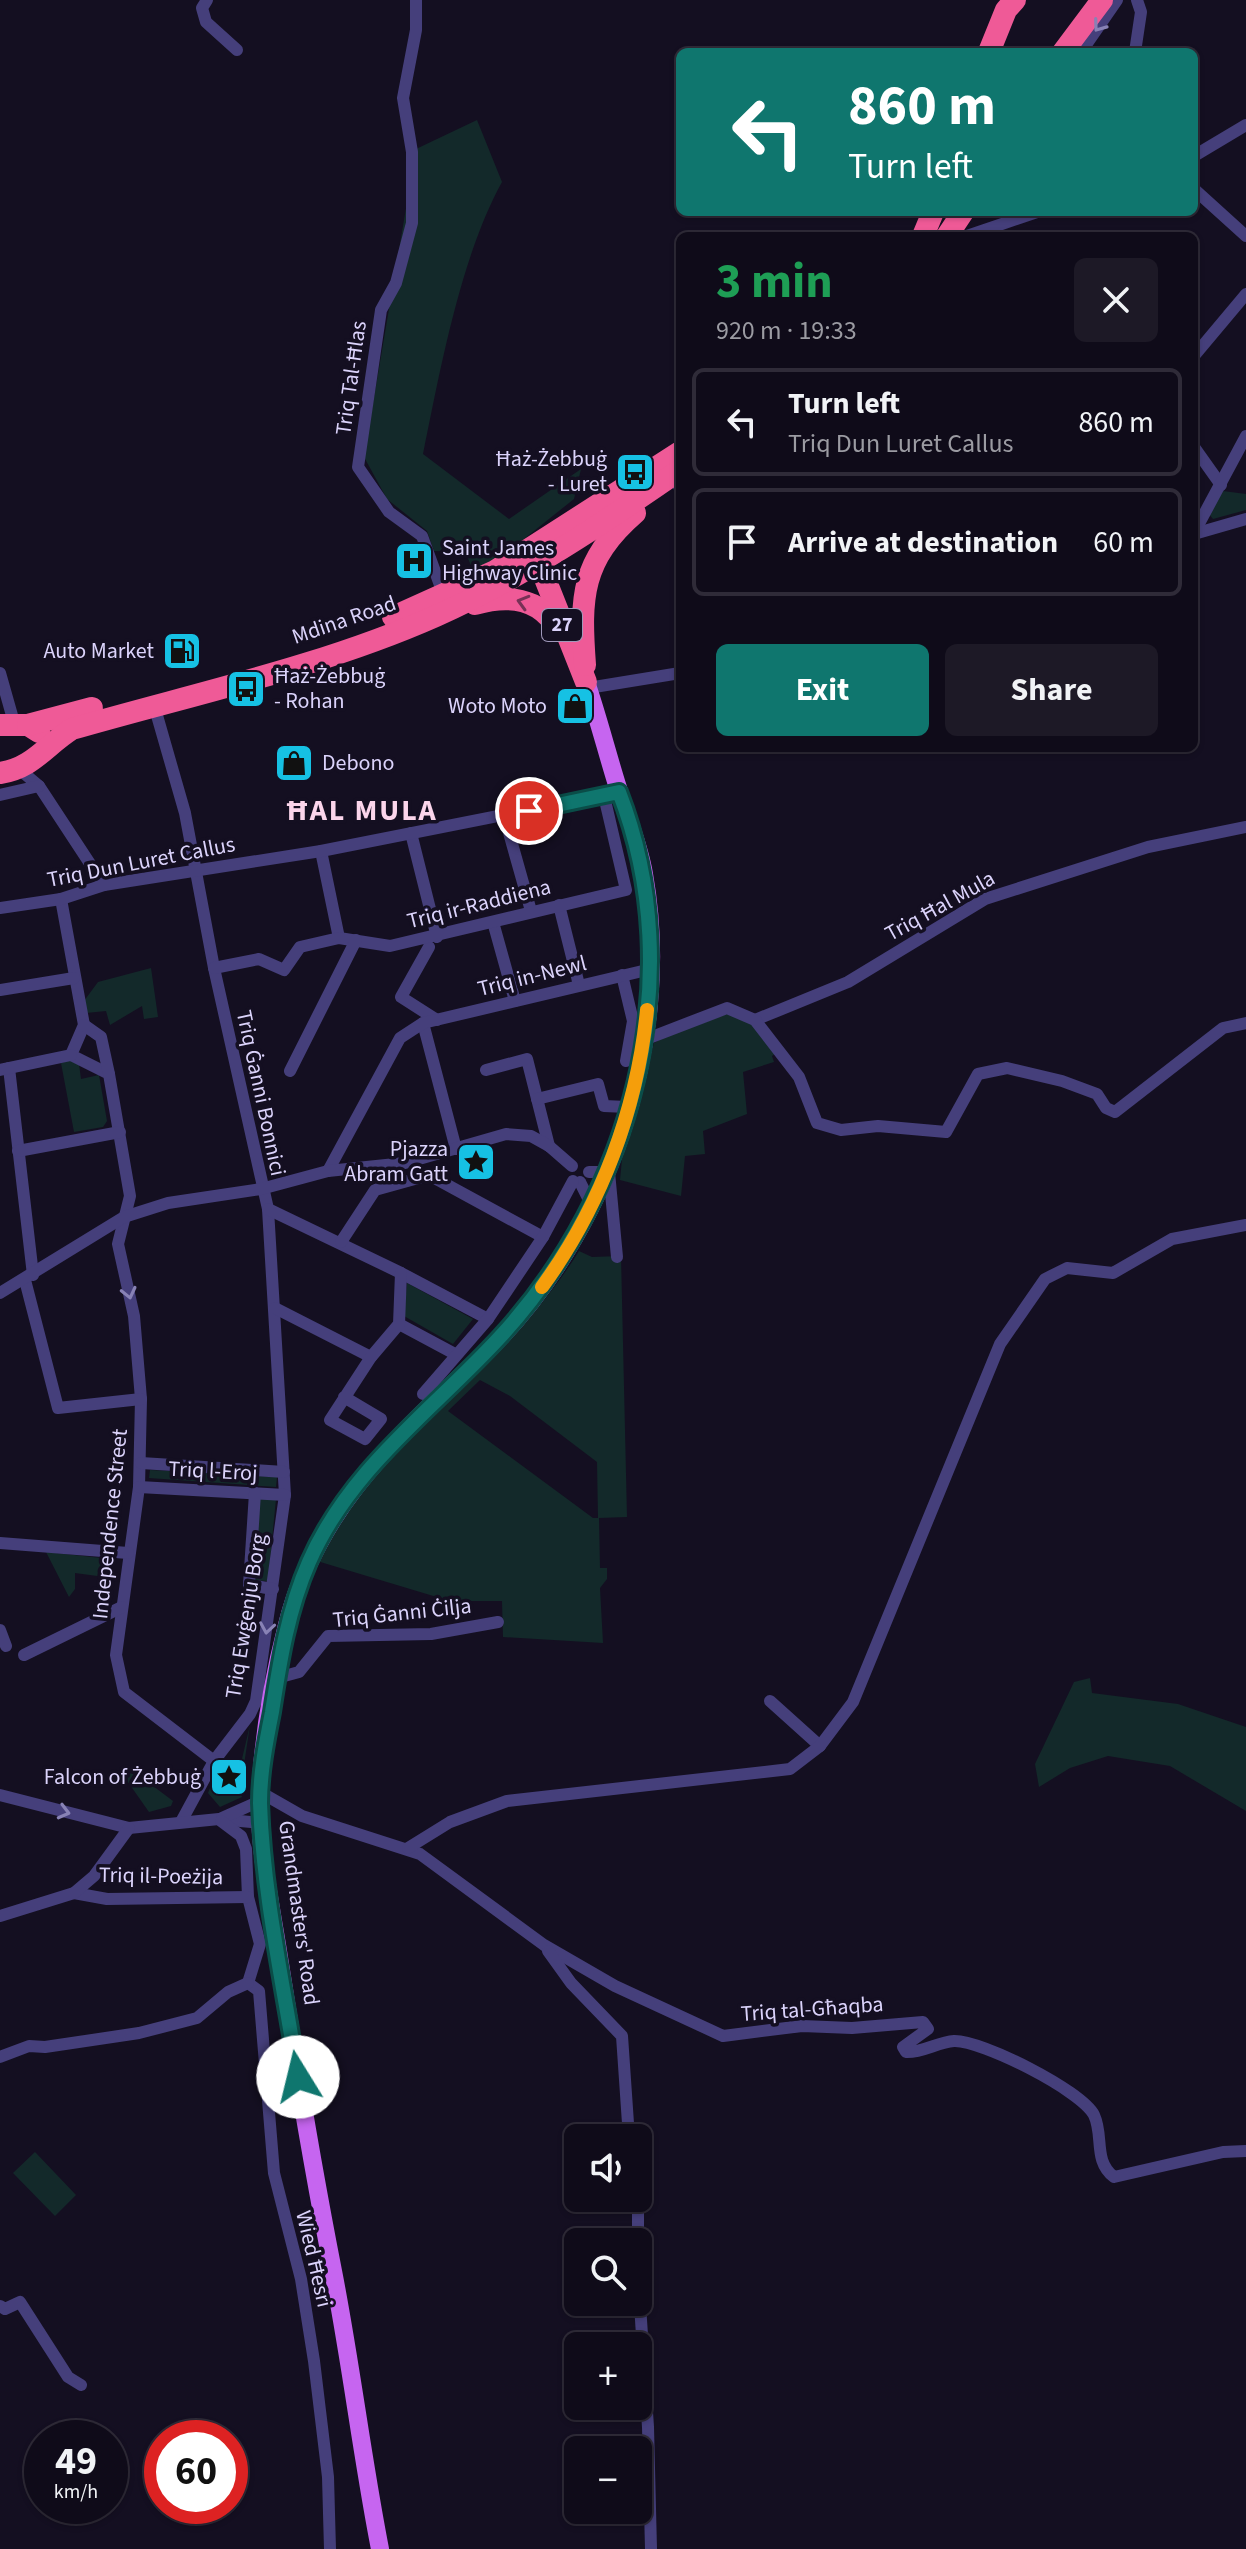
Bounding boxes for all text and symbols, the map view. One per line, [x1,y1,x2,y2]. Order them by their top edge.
one-way arrow [1094,17,1108,31]
text: 860 m [848,67,996,146]
icon: left [716,80,820,184]
text: Turn left [848,141,973,192]
text: 3 min [716,248,833,316]
button: close [1074,258,1158,342]
text: 920 m · 19:33 [716,312,857,349]
street label: Triq Tal-Ħlas [327,319,375,437]
text: Turn left [788,382,900,425]
icon: left [720,400,764,444]
text: 860 m [1078,401,1154,444]
text: Triq Dun Luret Callus [788,425,1014,462]
place label: Ħaż-Żebbuġ - Luret [496,443,608,500]
bus stop icon: Ħaż-Żebbuġ - Luret [614,451,656,493]
icon: arrive [720,520,764,564]
text: Arrive at destination [788,521,1058,564]
text: 60 m [1093,521,1154,564]
place label: Saint James Highway Clinic [442,532,577,589]
hospital icon: Saint James Highway Clinic [393,540,435,582]
street label: Mdina Road [288,587,400,653]
one-way arrow [516,595,530,612]
road number: 27 [542,609,582,641]
fuel station icon: Auto Market [161,630,203,672]
place label: Auto Market [43,635,155,667]
button: Exit [716,644,929,736]
button: Share [945,644,1158,736]
place label: Ħaż-Żebbuġ - Rohan [274,660,385,717]
bus stop icon: Ħaż-Żebbuġ - Rohan [225,668,267,710]
shop icon: Woto Moto [554,685,596,727]
place label: Woto Moto [448,690,547,722]
shop icon: Debono [273,742,315,784]
place label: Debono [322,747,395,779]
pin [495,777,563,845]
district label: ĦAL MULA [286,789,438,832]
icon: arrive [507,789,551,833]
street label: Triq Dun Luret Callus [44,828,238,896]
street label: Triq Ħal Mula [879,863,1001,949]
street label: Triq ir-Raddiena [404,871,554,937]
street label: Triq in-Newl [474,947,590,1005]
street label: Triq Ġanni Bonnici [228,1007,294,1179]
place label: Pjazza Abram Gatt [344,1133,449,1190]
place icon: Pjazza Abram Gatt [455,1141,497,1183]
one-way arrow [120,1286,137,1300]
street label: Independence Street [84,1427,136,1621]
street label: Triq l-Eroj [168,1453,258,1489]
street label: Triq Ewġenju Borg [217,1531,275,1701]
street label: Triq Ġanni Ċilja [331,1590,473,1636]
one-way arrow [259,1621,276,1634]
place icon: Falcon of Żebbuġ [208,1756,250,1798]
place label: Falcon of Żebbuġ [44,1761,201,1793]
one-way arrow [57,1803,71,1820]
street label: Grandmasters' Road [270,1819,328,2007]
street label: Triq il-Poeżija [99,1859,223,1893]
street label: Triq tal-Għaqba [740,1988,884,2030]
position arrow [256,2035,340,2119]
map controls [564,2124,652,2524]
button: sound [564,2124,652,2212]
street label: Wied Ħesri [287,2207,341,2311]
button: search [564,2228,652,2316]
button: + [564,2332,652,2420]
speed limit sign: 60 [144,2420,248,2524]
text: 49 [55,2433,97,2490]
button: − [564,2436,652,2524]
text: km/h [54,2478,98,2506]

